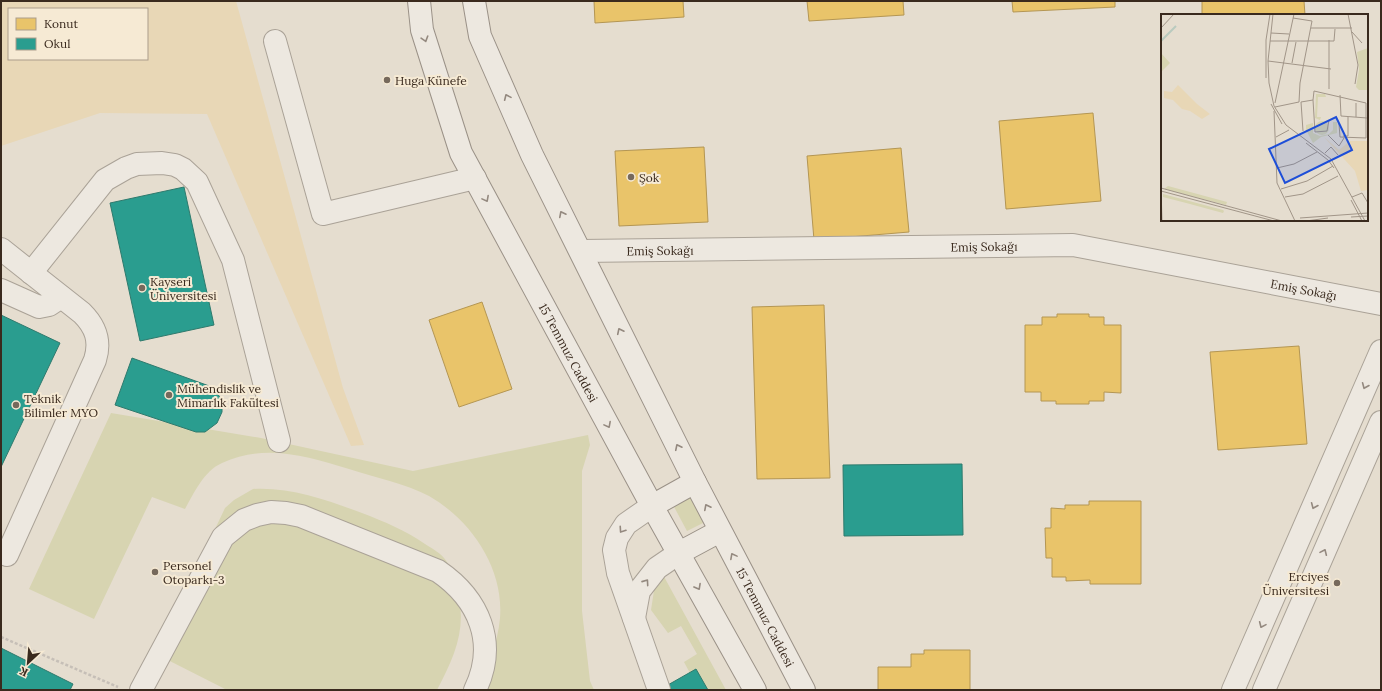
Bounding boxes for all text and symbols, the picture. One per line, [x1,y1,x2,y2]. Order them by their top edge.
legend [8,8,148,60]
inset map [1161,14,1368,221]
text: Konut [44,16,78,31]
text: Okul [44,36,70,51]
one-way arrow [420,36,429,43]
place label: Huga Künefe [395,73,467,88]
marker: Huga Künefe [382,75,392,85]
one-way arrow [504,93,512,101]
place label: Şok [639,170,660,185]
marker: Şok [626,172,636,182]
one-way arrow [481,195,489,203]
one-way arrow [560,211,567,218]
street label: Emiş Sokağı [950,238,1018,254]
street label: Emiş Sokağı [626,242,694,258]
place label: Kayseri Üniversitesi [150,274,217,303]
street label: Emiş Sokağı [1269,276,1338,303]
marker: Kayseri Üniversitesi [137,283,147,293]
street label: 15 Temmuz Caddesi [536,301,602,404]
one-way arrow [617,327,625,335]
place label: Mühendislik ve Mimarlık Fakültesi [177,381,279,410]
one-way arrow [1362,383,1370,390]
marker: Mühendislik ve Mimarlık Fakültesi [164,390,174,400]
place label: Teknik Bilimler MYO [24,391,98,420]
marker: Teknik Bilimler MYO [11,400,21,410]
one-way arrow [603,420,611,428]
one-way arrow [675,444,682,452]
one-way arrow [1311,501,1319,509]
one-way arrow [705,503,712,511]
one-way arrow [619,526,627,533]
one-way arrow [1319,548,1327,556]
one-way arrow [731,553,738,561]
place label: Personel Otoparkı-3 [163,558,225,587]
street label: 15 Temmuz Caddesi [733,565,798,669]
marker: Personel Otoparkı-3 [150,567,160,577]
place label: Erciyes Üniversitesi [1262,569,1329,598]
marker: Erciyes Üniversitesi [1332,578,1342,588]
one-way arrow [641,579,648,586]
one-way arrow [693,583,700,590]
one-way arrow [1258,621,1266,628]
north arrow [8,643,48,683]
text: K [17,664,30,680]

